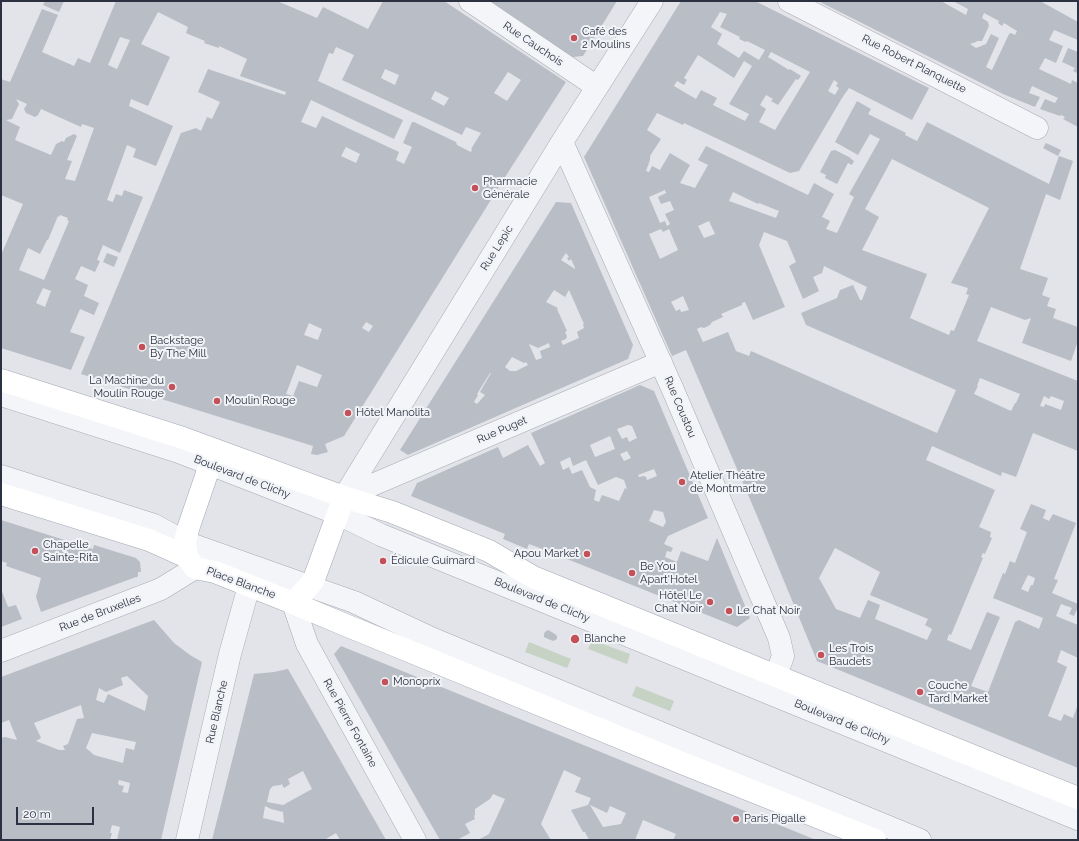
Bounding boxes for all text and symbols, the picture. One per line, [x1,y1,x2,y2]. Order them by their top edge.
street label: Rue Cauchois [500,19,566,69]
place label: Café des 2 Moulins [582,25,630,51]
street label: Rue Robert Planquette [859,32,969,96]
marker: Café des 2 Moulins [569,33,579,43]
place label: Pharmacie Générale [483,175,537,201]
marker: Pharmacie Générale [470,183,480,193]
street label: Rue Lepic [478,223,516,273]
place label: Backstage By The Mill [150,334,206,360]
marker: Backstage By The Mill [137,342,147,352]
place label: La Machine du Moulin Rouge [89,374,164,400]
street label: Rue Coustou [661,374,699,440]
marker: La Machine du Moulin Rouge [167,382,177,392]
place label: Moulin Rouge [225,394,296,408]
marker: Moulin Rouge [212,396,222,406]
place label: Hôtel Manolita [356,406,430,420]
marker: Hôtel Manolita [343,408,353,418]
street label: Rue Puget [475,414,529,446]
street label: Boulevard de Clichy [192,453,292,501]
place label: Atelier Théâtre de Montmartre [690,469,766,495]
marker: Atelier Théâtre de Montmartre [677,477,687,487]
place label: Chapelle Sainte-Rita [43,538,98,564]
marker: Chapelle Sainte-Rita [30,546,40,556]
place label: Apou Market [514,547,579,561]
marker: Apou Market [582,549,592,559]
place label: Édicule Guimard [391,554,475,568]
marker: Édicule Guimard [378,556,388,566]
place label: Be You Apart'Hotel [640,560,697,586]
street label: Place Blanche [205,564,277,602]
marker: Be You Apart'Hotel [627,568,637,578]
street label: Boulevard de Clichy [492,575,592,625]
place label: Hôtel Le Chat Noir [654,589,702,615]
street label: Rue de Bruxelles [57,591,143,635]
marker: Hôtel Le Chat Noir [705,597,715,607]
place label: Le Chat Noir [737,604,800,618]
marker: Le Chat Noir [724,606,734,616]
place label: Blanche [584,632,626,646]
marker: Blanche [569,633,581,645]
place label: Les Trois Baudets [829,642,874,668]
marker: Les Trois Baudets [816,650,826,660]
place label: Monoprix [393,675,441,689]
street label: Rue Pierre Fontaine [320,676,380,770]
marker: Monoprix [380,677,390,687]
street label: Rue Blanche [203,679,231,745]
place label: Couche Tard Market [928,679,988,705]
marker: Couche Tard Market [915,687,925,697]
street label: Boulevard de Clichy [792,697,892,747]
scale bar [18,799,96,825]
text: 20 m [23,807,51,821]
place label: Paris Pigalle [744,812,806,826]
marker: Paris Pigalle [731,814,741,824]

